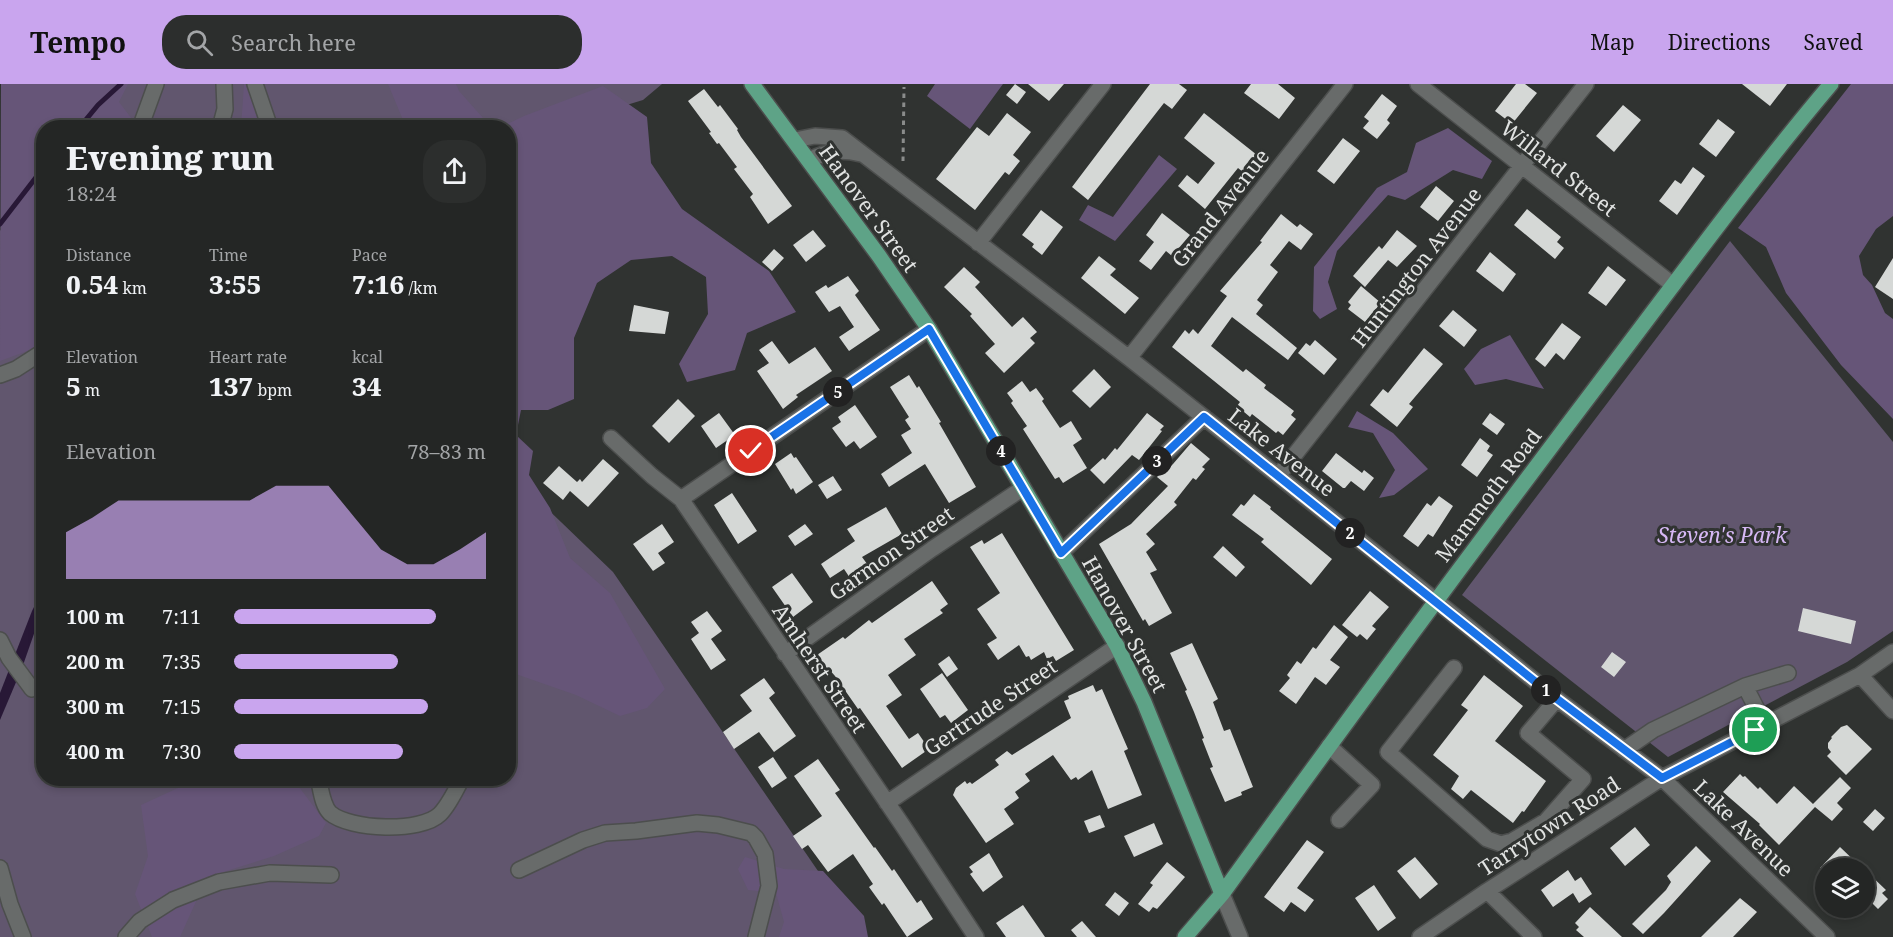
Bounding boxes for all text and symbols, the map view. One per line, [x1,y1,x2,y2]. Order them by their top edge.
search box [162,15,582,69]
text: Tempo [30,23,126,61]
icon: search [183,26,216,59]
text: Search here [231,27,356,57]
text: Map [1590,28,1635,56]
text: Directions [1668,28,1770,56]
text: Saved [1803,28,1863,56]
street label: Willard Street [1495,114,1623,222]
text: Evening run [66,135,274,180]
street label: Hanover Street [813,139,925,277]
button: share [423,140,486,203]
street label: Grand Avenue [1165,143,1275,273]
text: 18:24 [66,180,116,207]
street label: Huntington Avenue [1345,181,1487,353]
text: Distance [66,244,131,266]
text: Time [209,244,248,266]
text: Pace [352,244,387,266]
text: 0.54 [66,266,118,302]
text: 3:55 [209,266,261,302]
text: 7:16 [352,266,404,302]
text: km [118,277,147,299]
text: /km [404,277,438,299]
text: Elevation [66,346,138,368]
text: Heart rate [209,346,287,368]
text: kcal [352,346,383,368]
text: 5 [66,368,81,404]
text: 137 [209,368,253,404]
text: 34 [352,368,381,404]
pin: 5 [823,377,853,407]
text: m [81,379,100,401]
text: bpm [253,379,292,401]
text: 5 [833,381,843,403]
street label: Lake Avenue [1223,401,1341,503]
street label: Mammoth Road [1429,423,1547,567]
pin [725,425,776,476]
icon: check [734,434,767,467]
pin: 4 [986,436,1016,466]
text: Elevation [66,438,156,465]
text: 78–83 m [407,438,486,465]
text: 4 [996,440,1006,462]
pin: 3 [1142,446,1172,476]
text: 3 [1152,450,1162,472]
street label: Garmon Street [823,500,959,606]
pin: 2 [1335,518,1365,548]
park label: Steven's Park [1657,521,1788,549]
text: 2 [1345,522,1355,544]
street label: Hanover Street [1076,551,1174,697]
street label: Amherst Street [766,598,874,738]
text: 100 m [66,603,125,630]
text: 7:11 [162,603,201,630]
text: 200 m [66,648,125,675]
text: 7:35 [162,648,201,675]
street label: Gertrude Street [918,652,1062,762]
pin: 1 [1531,675,1561,705]
text: 1 [1541,679,1551,701]
text: 300 m [66,693,125,720]
text: 7:15 [162,693,201,720]
pin [1729,704,1780,755]
icon: arrive [1738,713,1771,746]
text: 400 m [66,738,125,765]
text: 7:30 [162,738,201,765]
street label: Tarrytown Road [1473,770,1625,882]
street label: Lake Avenue [1688,773,1800,883]
map controls [1815,858,1875,918]
button: layers [1815,858,1875,918]

